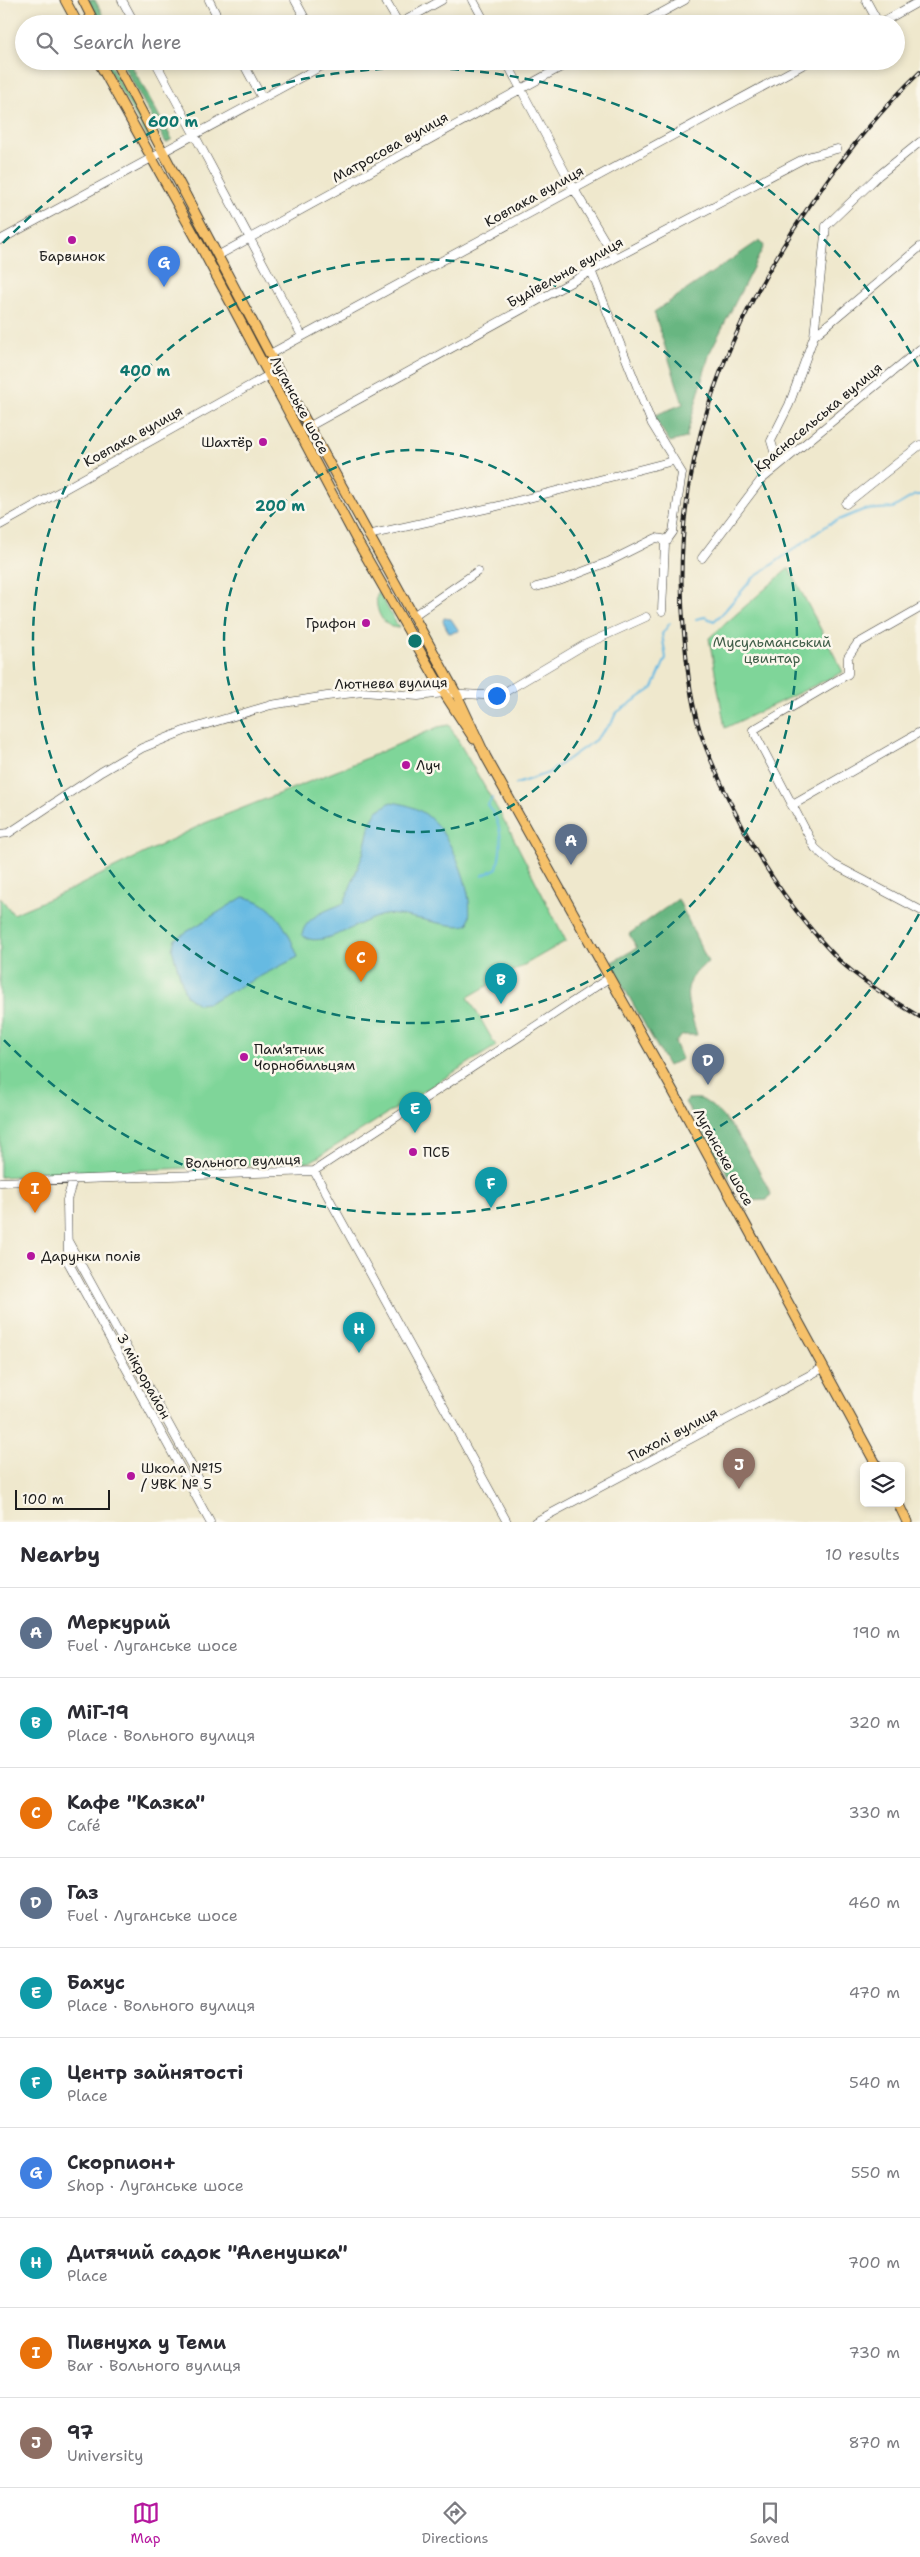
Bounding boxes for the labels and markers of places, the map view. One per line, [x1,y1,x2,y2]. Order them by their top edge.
marker: Барвинок [66,234,78,246]
pin: G [148,246,180,287]
place label: Барвинок [39,247,106,265]
place label: Шахтёр [201,433,253,451]
marker: Шахтёр [257,436,269,448]
place label: Грифон [306,614,356,632]
marker: Грифон [360,617,372,629]
centre of rings [406,632,424,650]
place label: Луч [416,756,440,774]
marker: Луч [400,759,412,771]
pin: A [555,824,587,865]
pin: C [345,941,377,982]
pin: B [485,963,517,1004]
place label: Пам'ятник Чорнобильцям [254,1040,355,1074]
pin: D [692,1044,724,1085]
marker: Пам'ятник Чорнобильцям [238,1051,250,1063]
pin: E [399,1092,431,1133]
place label: ПСБ [423,1143,450,1161]
marker: ПСБ [407,1146,419,1158]
pin: F [475,1167,507,1208]
pin: I [19,1172,51,1213]
place label: Дарунки полів [41,1247,141,1265]
marker: Дарунки полів [25,1250,37,1262]
pin: H [343,1312,375,1353]
pin: J [723,1448,755,1489]
place label: Школа №15 / УВК № 5 [141,1459,222,1493]
marker: Школа №15 / УВК № 5 [125,1470,137,1482]

